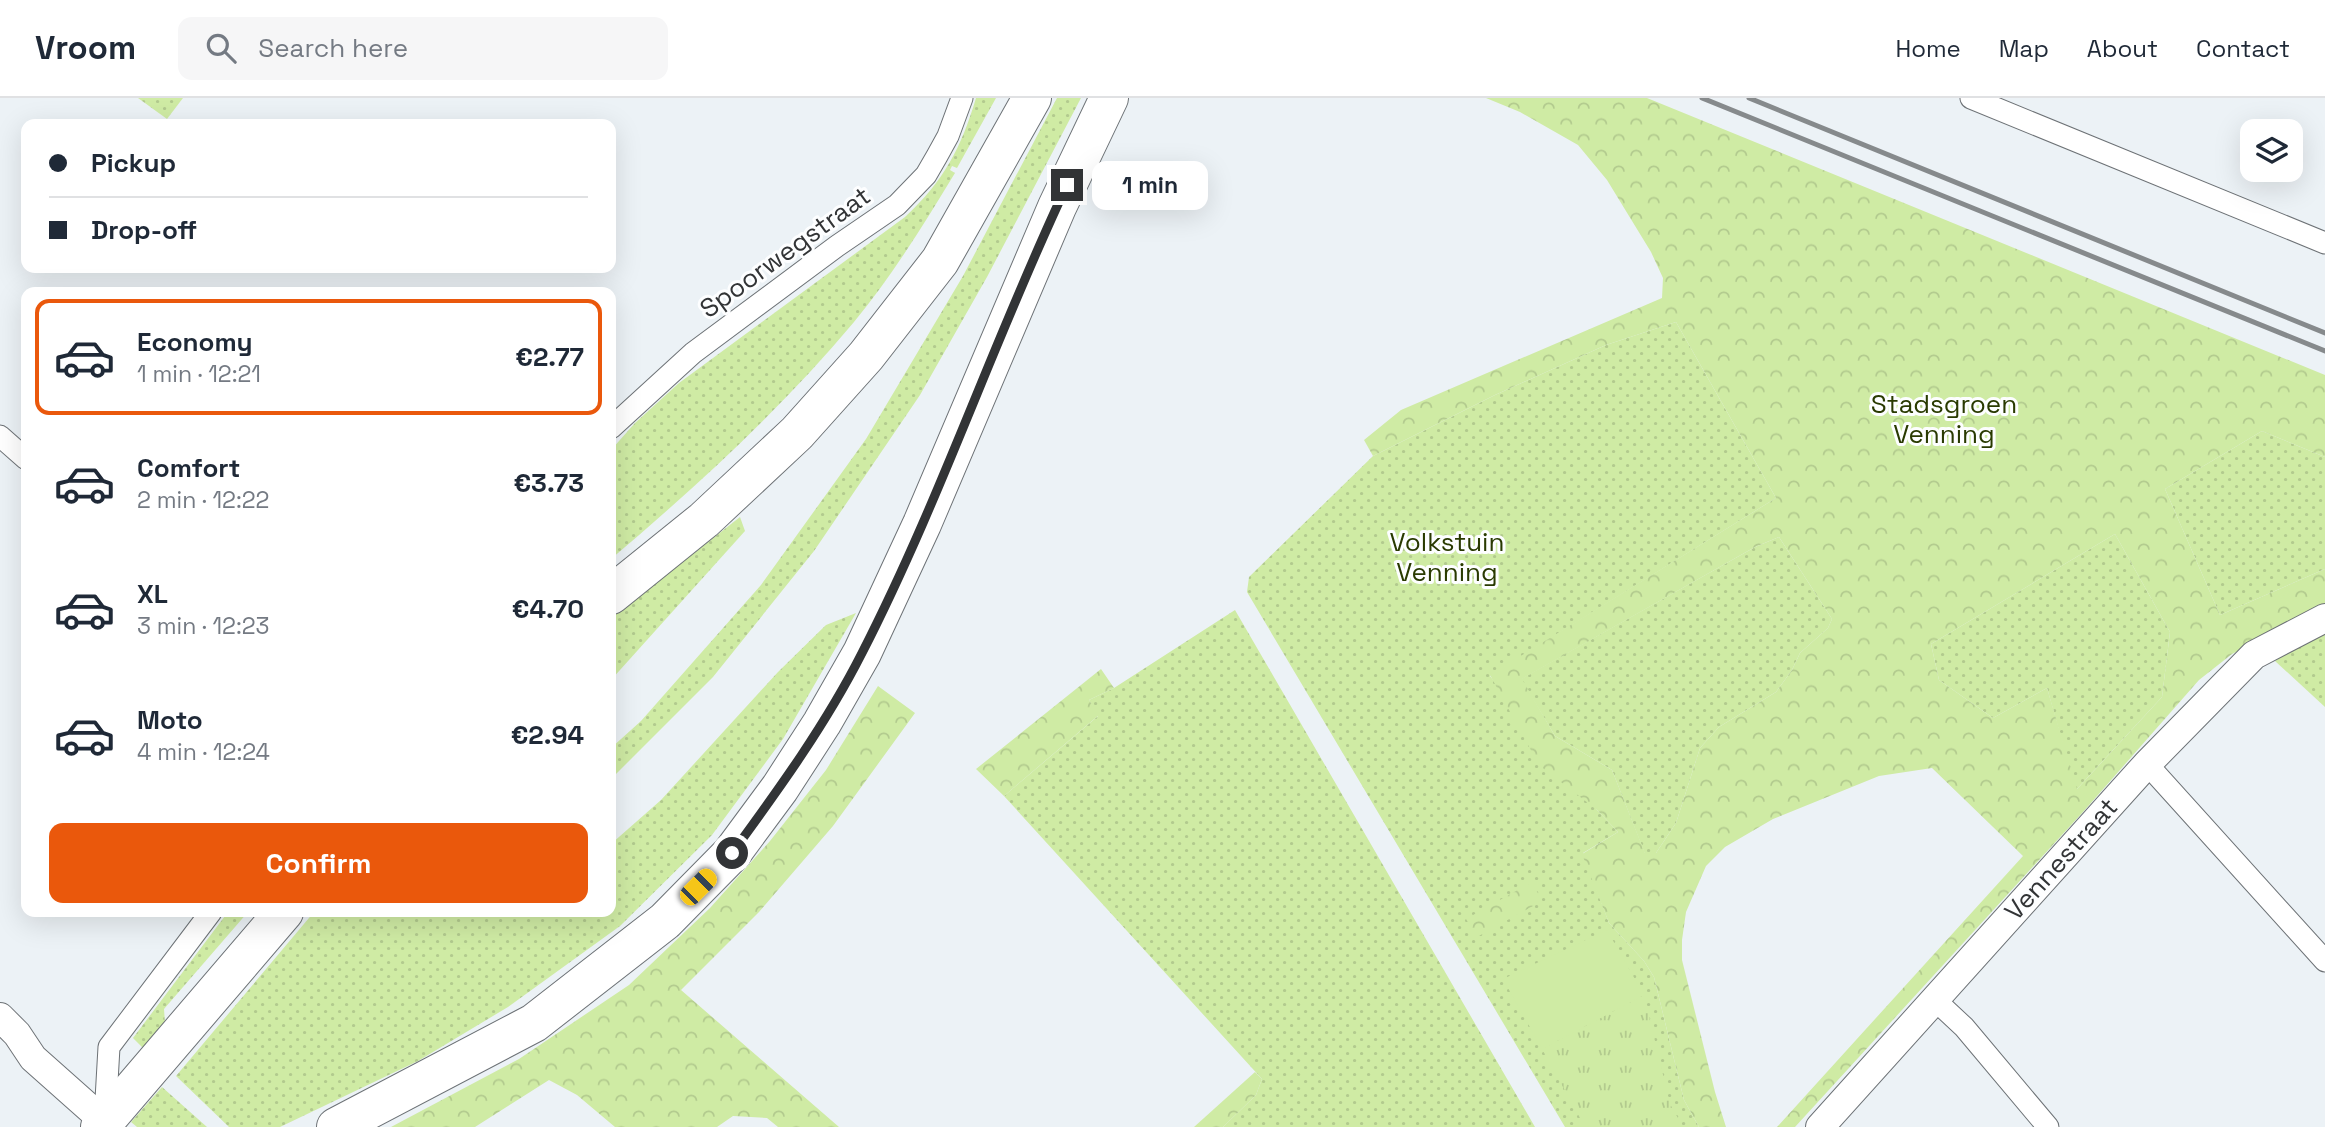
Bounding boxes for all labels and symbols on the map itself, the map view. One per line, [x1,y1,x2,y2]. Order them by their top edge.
callout: 1 min [1092,160,1207,210]
route end [1051,169,1083,201]
street label: Spoorwegstraat [693,179,877,325]
park label: Stadsgroen Venning [1871,387,2017,451]
park label: Volkstuin Venning [1390,525,1504,589]
street label: Vennestraat [1997,791,2125,927]
route start [716,837,748,869]
car [676,865,721,909]

